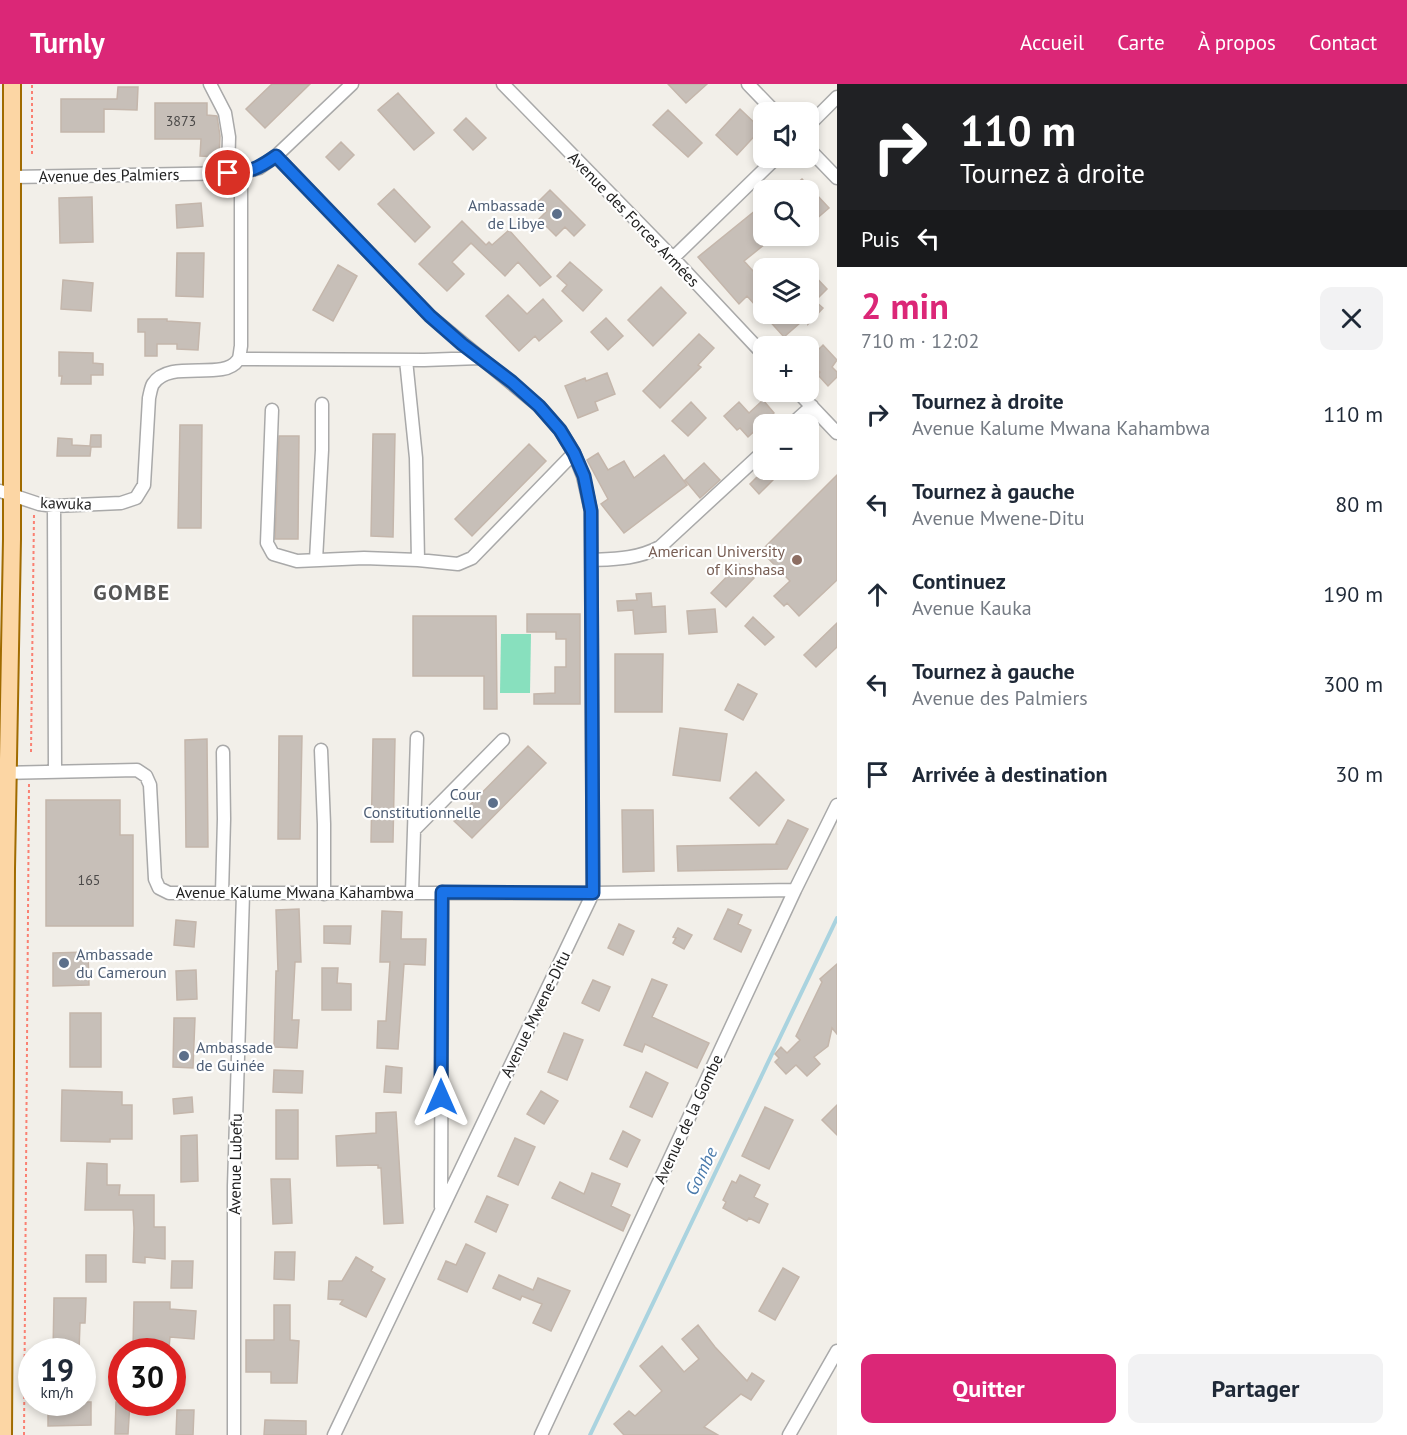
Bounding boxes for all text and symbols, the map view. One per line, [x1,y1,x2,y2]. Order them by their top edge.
text: Turnly [30,24,105,61]
text: Accueil [1020,29,1084,56]
text: Carte [1117,29,1165,56]
text: À propos [1198,29,1276,56]
text: Contact [1309,29,1377,56]
map controls [753,102,819,480]
button: sound [753,102,819,168]
text: 110 m [960,103,1076,158]
icon: right [861,108,939,186]
house number: 3873 [166,112,196,130]
pin [202,147,253,198]
street label: Avenue des Forces Armées [564,147,704,291]
icon: arrive [211,156,244,189]
text: Tournez à droite [960,156,1145,190]
street label: Avenue des Palmiers [39,164,180,186]
button: search [753,180,819,246]
place label: Ambassade de Libye [468,195,545,233]
marker: Ambassade de Libye [550,207,564,221]
icon: left [912,222,945,255]
text: Puis [861,225,900,253]
button: layers [753,258,819,324]
text: 2 min [861,282,949,329]
button: close [1320,287,1383,350]
text: 710 m · 12:02 [861,328,979,354]
button: + [753,336,819,402]
text: Tournez à droite [912,387,1064,415]
icon: right [861,398,894,431]
text: 110 m [1323,400,1383,428]
button: − [753,414,819,480]
text: Avenue Kalume Mwana Kahambwa [912,415,1210,441]
text: Tournez à gauche [912,477,1075,505]
icon: left [861,488,894,521]
text: 80 m [1335,490,1383,518]
street label: kawuka [40,492,92,514]
text: Avenue Mwene-Ditu [912,505,1085,531]
place label: American University of Kinshasa [648,541,786,579]
marker: American University of Kinshasa [790,553,804,567]
text: Continuez [912,567,1006,595]
district label: GOMBE [93,578,171,606]
icon: ahead [861,578,894,611]
text: 190 m [1323,580,1383,608]
text: Avenue Kauka [912,595,1032,621]
text: Tournez à gauche [912,657,1075,685]
icon: left [861,668,894,701]
text: 300 m [1323,670,1383,698]
text: Avenue des Palmiers [912,685,1088,711]
icon: arrive [861,758,894,791]
text: Arrivée à destination [912,760,1108,788]
text: 30 m [1335,760,1383,788]
place label: Cour Constitutionnelle [363,784,482,822]
marker: Cour Constitutionnelle [486,796,500,810]
house number: 165 [78,871,100,889]
street label: Avenue Kalume Mwana Kahambwa [176,882,414,902]
place label: Ambassade du Cameroun [76,944,167,982]
street label: Avenue Mwene-Ditu [496,948,574,1080]
marker: Ambassade du Cameroun [57,956,71,970]
place label: Ambassade de Guinée [196,1037,273,1075]
marker: Ambassade de Guinée [177,1049,191,1063]
street label: Avenue de la Gombe [650,1051,726,1187]
position arrow [409,1065,473,1129]
street label: Avenue Lubefu [224,1113,246,1215]
water label: Gombe [680,1143,722,1199]
speed limit sign: 30 [108,1338,186,1416]
text: 19 [40,1350,74,1389]
button: Quitter [861,1354,1116,1423]
button: Partager [1128,1354,1383,1423]
text: km/h [41,1383,73,1402]

